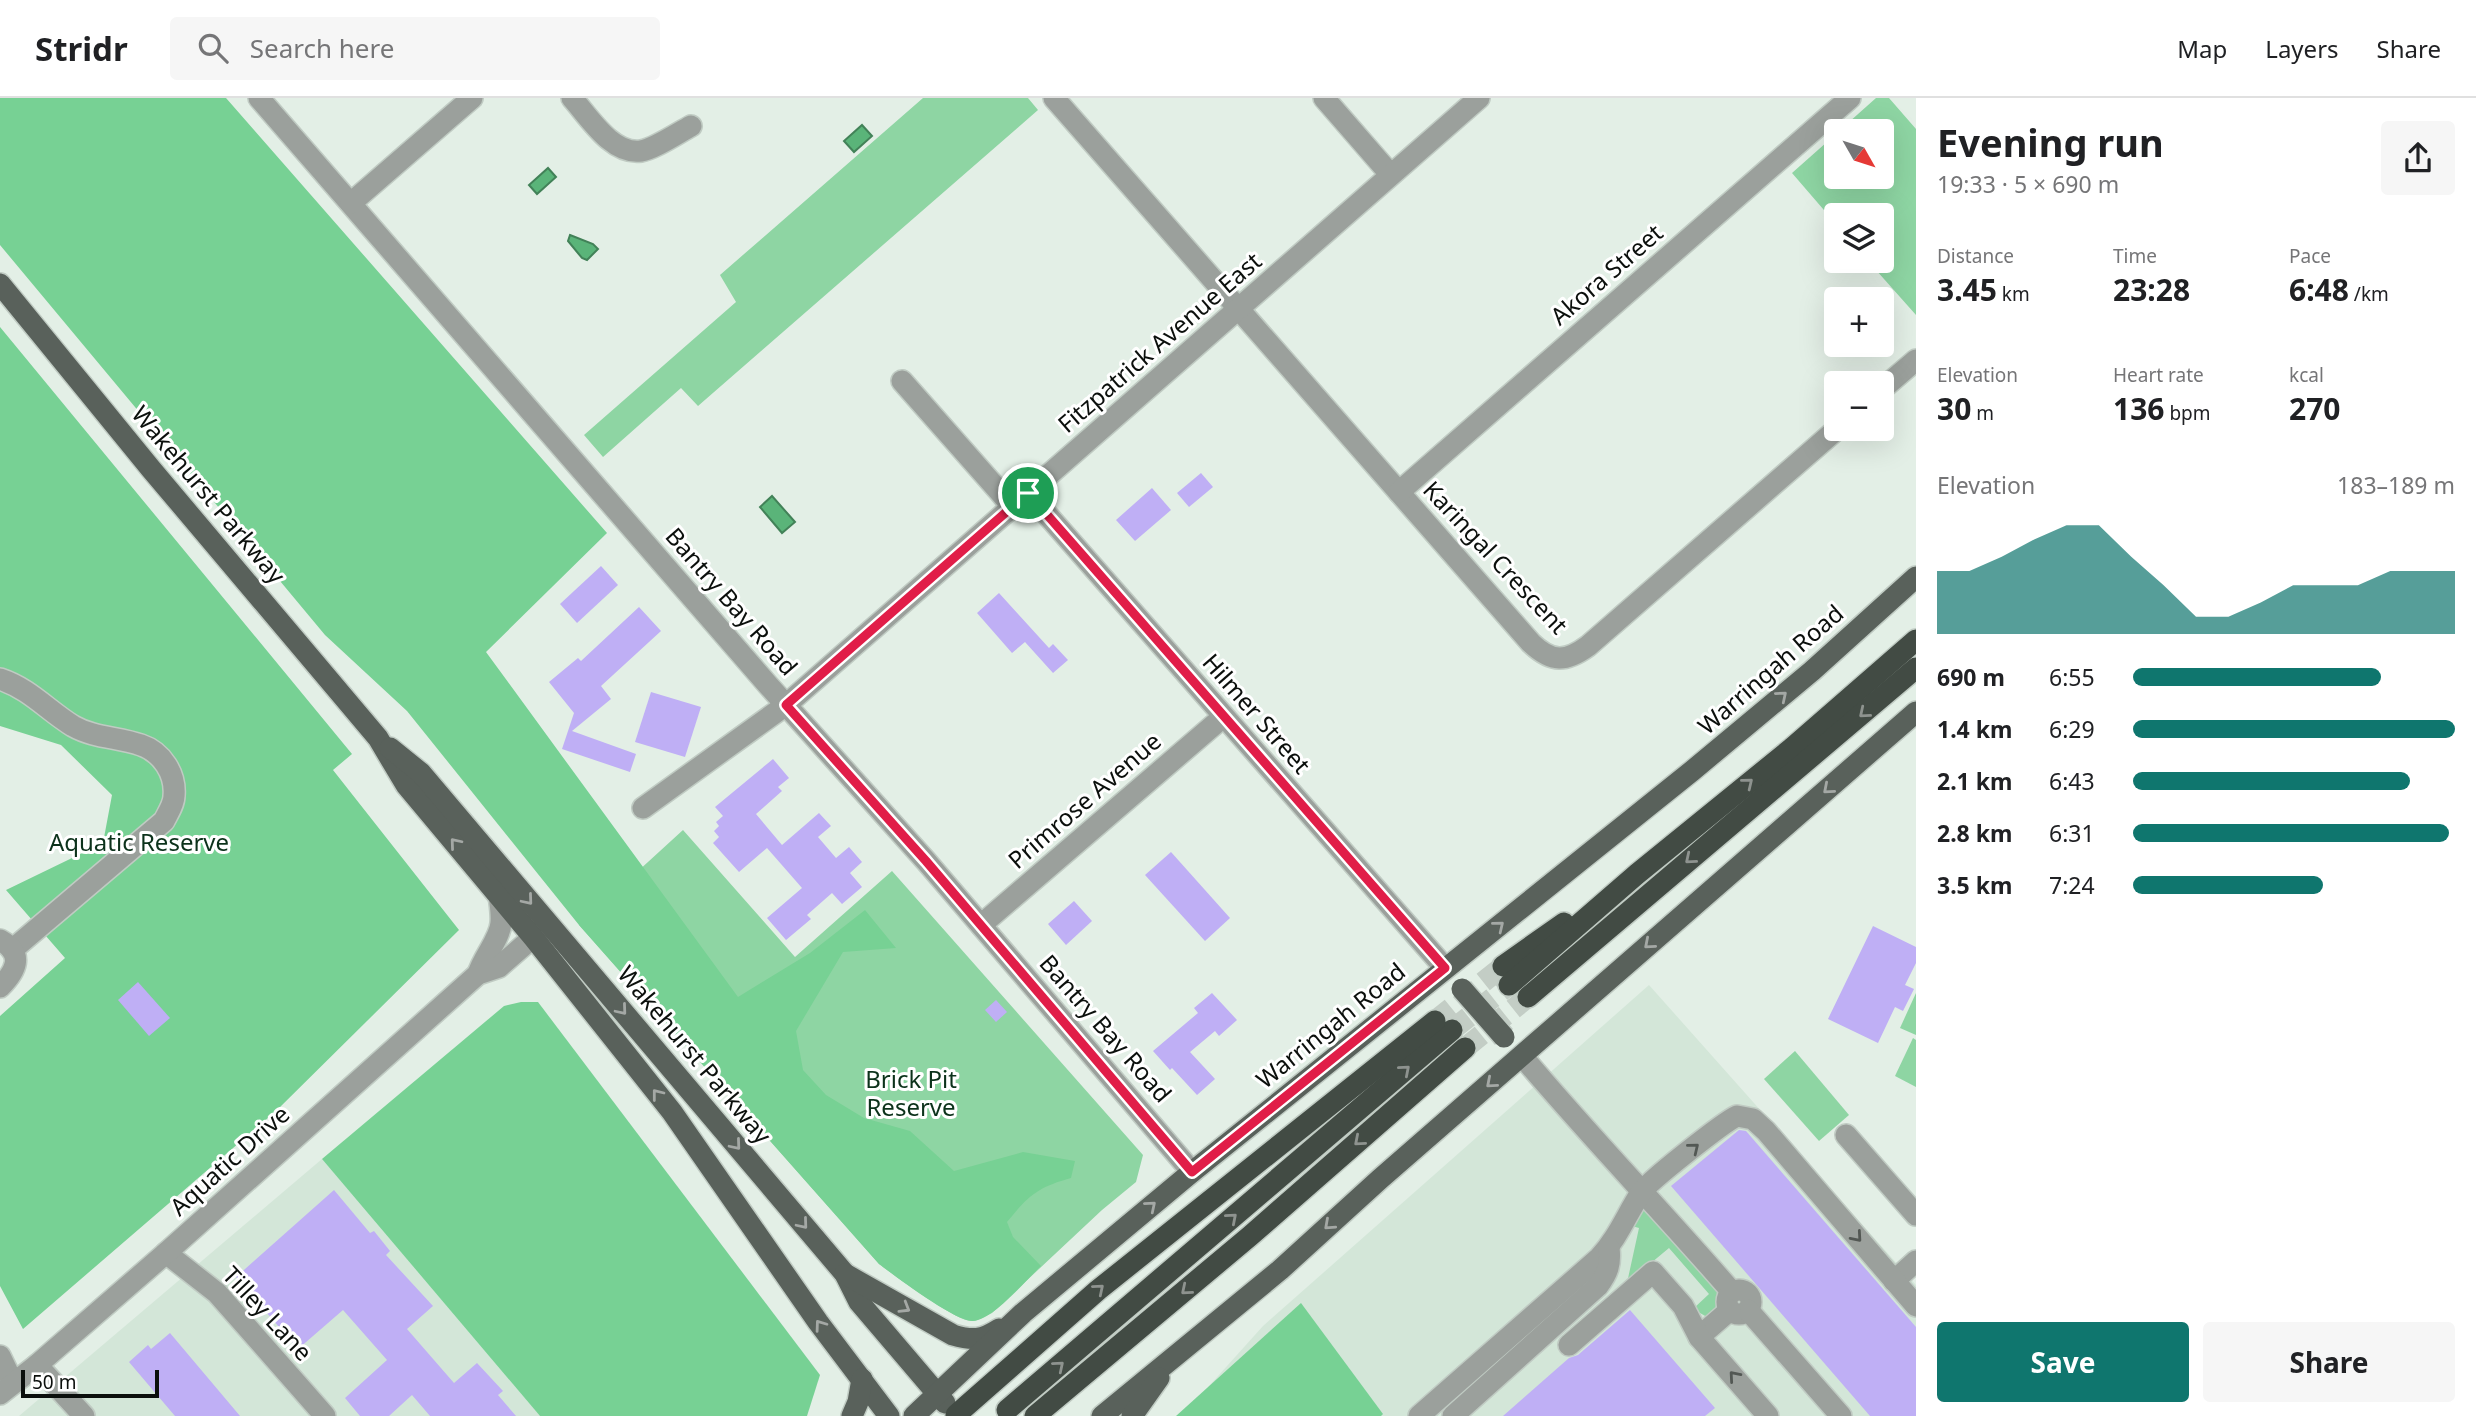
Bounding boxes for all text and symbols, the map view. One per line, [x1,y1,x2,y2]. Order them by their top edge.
search box [170,17,660,80]
text: Stridr [35,26,128,71]
icon: search [194,29,232,67]
text: Search here [250,30,394,66]
text: Map [2177,32,2227,65]
text: Layers [2265,32,2339,65]
text: Share [2377,32,2441,65]
text: Evening run [1937,116,2164,168]
north arrow [1824,119,1894,189]
map controls [1824,119,1894,441]
button: share [2381,121,2455,195]
text: 19:33 · 5 × 690 m [1937,168,2119,200]
button: layers [1824,203,1894,273]
street label: Akora Street [1543,216,1669,332]
text: Distance [1937,243,2014,269]
text: Time [2113,243,2157,269]
text: Pace [2289,243,2331,269]
street label: Fitzpatrick Avenue East [1050,244,1268,439]
text: 3.45 [1937,269,1997,310]
text: 23:28 [2113,269,2190,310]
text: 6:48 [2289,269,2349,310]
text: km [1997,281,2030,307]
text: /km [2349,281,2389,307]
button: + [1824,287,1894,357]
text: Elevation [1937,362,2018,388]
text: Heart rate [2113,362,2204,388]
text: kcal [2289,362,2324,388]
button: − [1824,371,1894,441]
text: 30 [1937,388,1971,429]
text: 136 [2113,388,2164,429]
text: 270 [2289,388,2340,429]
street label: Wakehurst Parkway [125,398,294,591]
text: m [1971,400,1994,426]
text: bpm [2164,400,2211,426]
pin [998,463,1058,523]
text: Elevation [1937,469,2035,501]
text: 183–189 m [2337,469,2455,501]
street label: Karingal Crescent [1416,473,1576,641]
icon: arrive [1009,474,1047,512]
street label: Bantry Bay Road [659,520,806,682]
street label: Warringah Road [1690,596,1850,741]
street label: Hilmer Street [1196,646,1319,780]
text: 690 m [1937,661,2005,693]
text: 6:55 [2049,661,2095,693]
one-way arrow [1773,692,1786,704]
one-way arrow [1859,704,1872,717]
text: 1.4 km [1937,713,2012,745]
text: 6:29 [2049,713,2095,745]
street label: Primrose Avenue [1001,724,1168,875]
text: 2.1 km [1937,765,2012,797]
text: 6:43 [2049,765,2095,797]
one-way arrow [1740,779,1753,792]
one-way arrow [1823,781,1836,793]
text: 2.8 km [1937,817,2012,849]
text: 6:31 [2049,817,2095,849]
park label: Aquatic Reserve [49,825,229,858]
one-way arrow [451,838,463,851]
one-way arrow [1686,851,1698,864]
text: 3.5 km [1937,869,2012,901]
text: 7:24 [2049,869,2095,901]
one-way arrow [520,892,532,905]
one-way arrow [1491,921,1503,934]
one-way arrow [1645,936,1658,948]
street label: Bantry Bay Road [1033,947,1180,1109]
street label: Warringah Road [1249,954,1412,1095]
street label: Wakehurst Parkway [611,958,780,1151]
one-way arrow [614,1002,626,1015]
park label: Brick Pit Reserve [865,1062,957,1123]
one-way arrow [1397,1066,1410,1078]
one-way arrow [1486,1075,1499,1087]
one-way arrow [653,1089,666,1101]
street label: Aquatic Drive [162,1097,296,1222]
one-way arrow [1354,1133,1367,1145]
one-way arrow [728,1136,740,1149]
one-way arrow [1687,1143,1699,1156]
one-way arrow [1142,1202,1155,1214]
one-way arrow [1224,1214,1237,1226]
one-way arrow [794,1216,807,1228]
one-way arrow [1324,1217,1337,1229]
one-way arrow [1849,1229,1861,1242]
street label: Tilley Lane [216,1259,320,1367]
one-way arrow [1182,1282,1195,1294]
one-way arrow [1091,1285,1104,1297]
one-way arrow [897,1299,910,1312]
one-way arrow [816,1320,829,1333]
button: Save [1937,1322,2189,1402]
button: Share [2203,1322,2455,1402]
one-way arrow [1051,1362,1064,1374]
scale bar [21,1367,159,1399]
text: 50 m [32,1369,76,1395]
one-way arrow [1730,1372,1742,1385]

